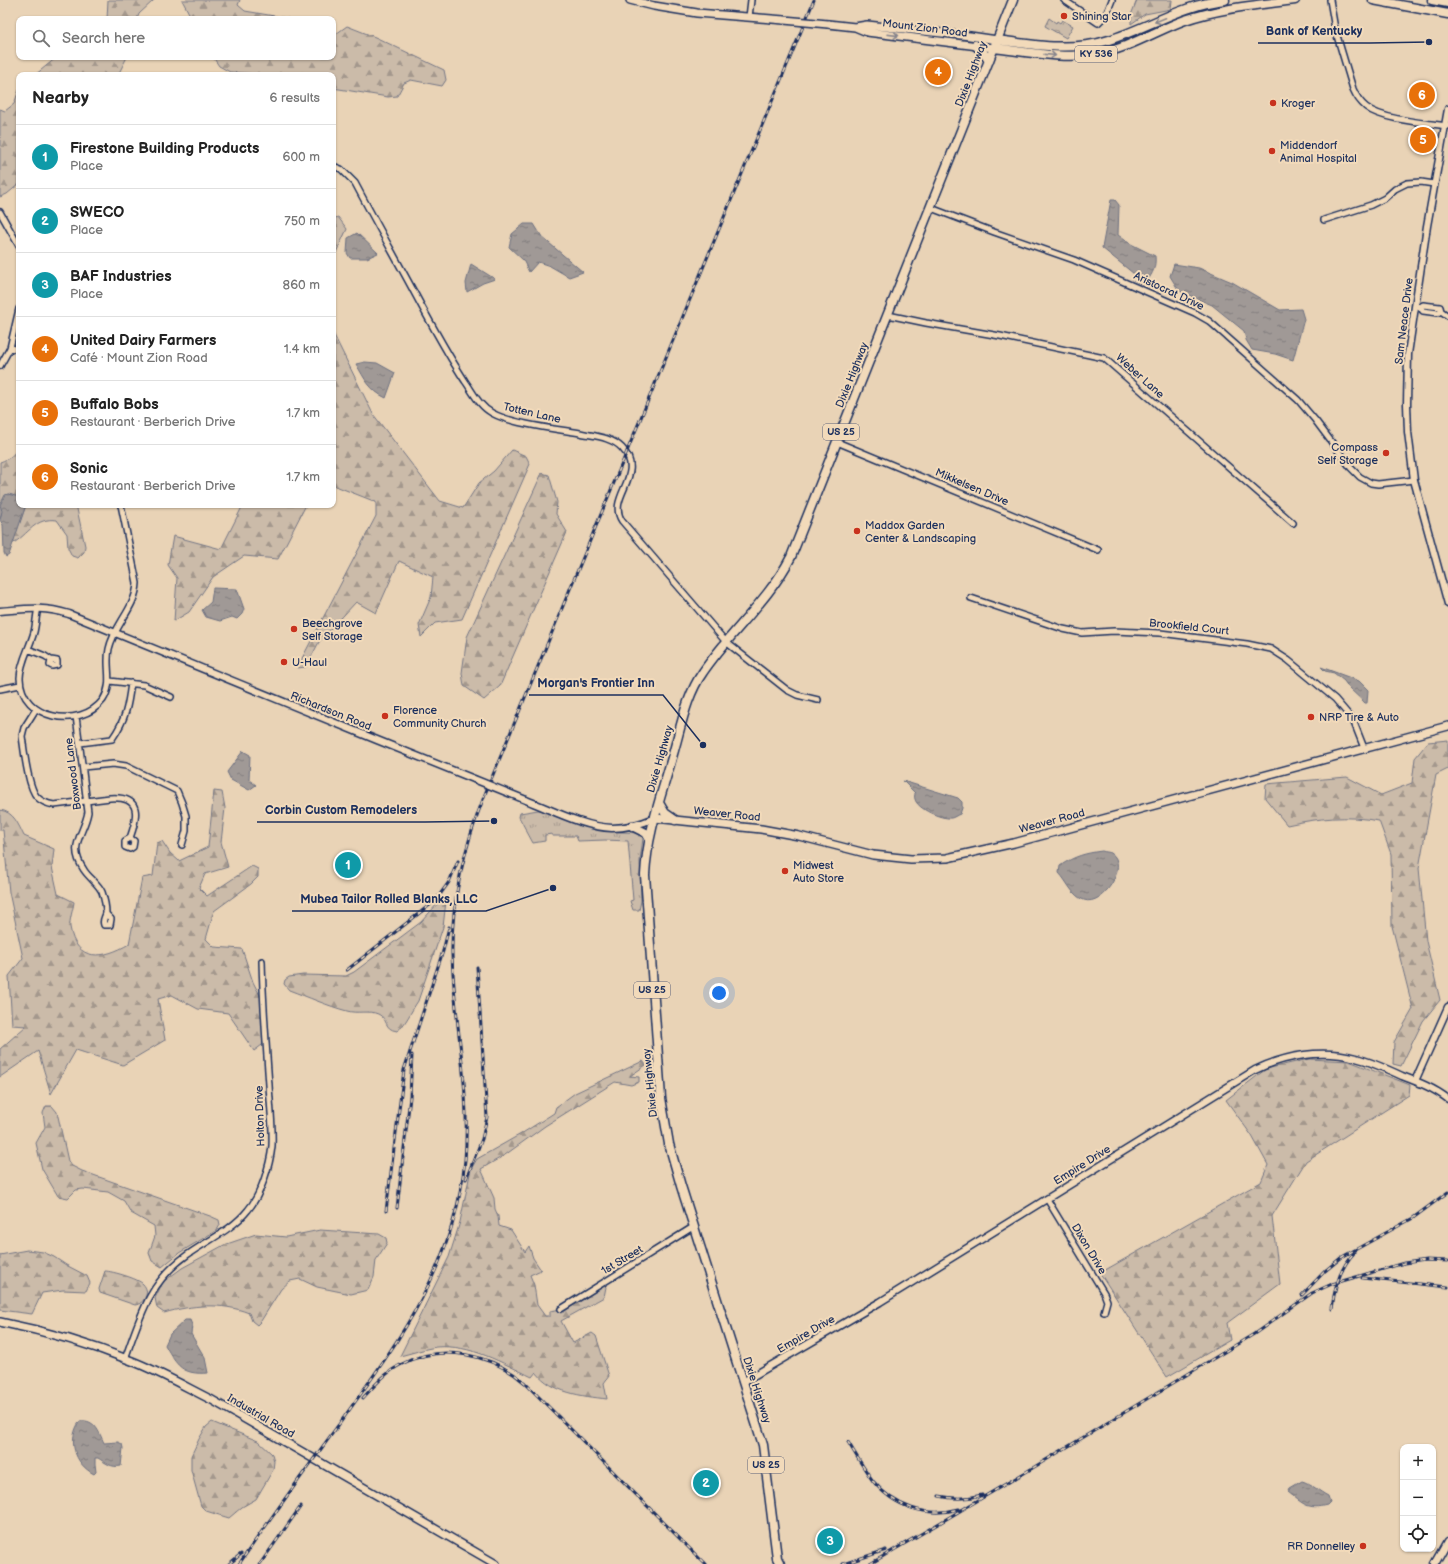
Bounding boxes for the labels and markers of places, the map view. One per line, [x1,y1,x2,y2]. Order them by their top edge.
place label: Shining Star [1072,10,1132,23]
marker: Shining Star [1059,11,1069,21]
callout: Bank of Kentucky [1258,19,1370,43]
pin: 4 [925,57,951,87]
pin: 6 [1409,80,1435,110]
place label: Kroger [1281,97,1316,110]
marker: Kroger [1268,98,1278,108]
pin: 5 [1410,125,1436,155]
place label: Middendorf Animal Hospital [1280,139,1357,165]
marker: Middendorf Animal Hospital [1267,146,1277,156]
place label: Compass Self Storage [1317,441,1379,467]
marker: Compass Self Storage [1381,448,1391,458]
place label: Maddox Garden Center & Landscaping [865,519,976,545]
marker: Maddox Garden Center & Landscaping [852,526,862,536]
place label: Beechgrove Self Storage [302,617,363,643]
marker: Beechgrove Self Storage [289,624,299,634]
place label: U-Haul [292,656,327,669]
marker: U-Haul [279,657,289,667]
callout: Morgan's Frontier Inn [529,671,663,695]
place label: Florence Community Church [393,704,486,730]
marker: Florence Community Church [380,711,390,721]
place label: NRP Tire & Auto [1319,711,1399,724]
marker: NRP Tire & Auto [1306,712,1316,722]
callout: Corbin Custom Remodelers [257,798,425,822]
pin: 1 [335,850,361,880]
place label: Midwest Auto Store [793,859,844,885]
marker: Midwest Auto Store [780,866,790,876]
callout: Mubea Tailor Rolled Blanks, LLC [292,887,486,911]
pin: 2 [693,1468,719,1498]
pin: 3 [817,1526,843,1556]
place label: RR Donnelley [1287,1540,1355,1553]
marker: RR Donnelley [1358,1541,1368,1551]

